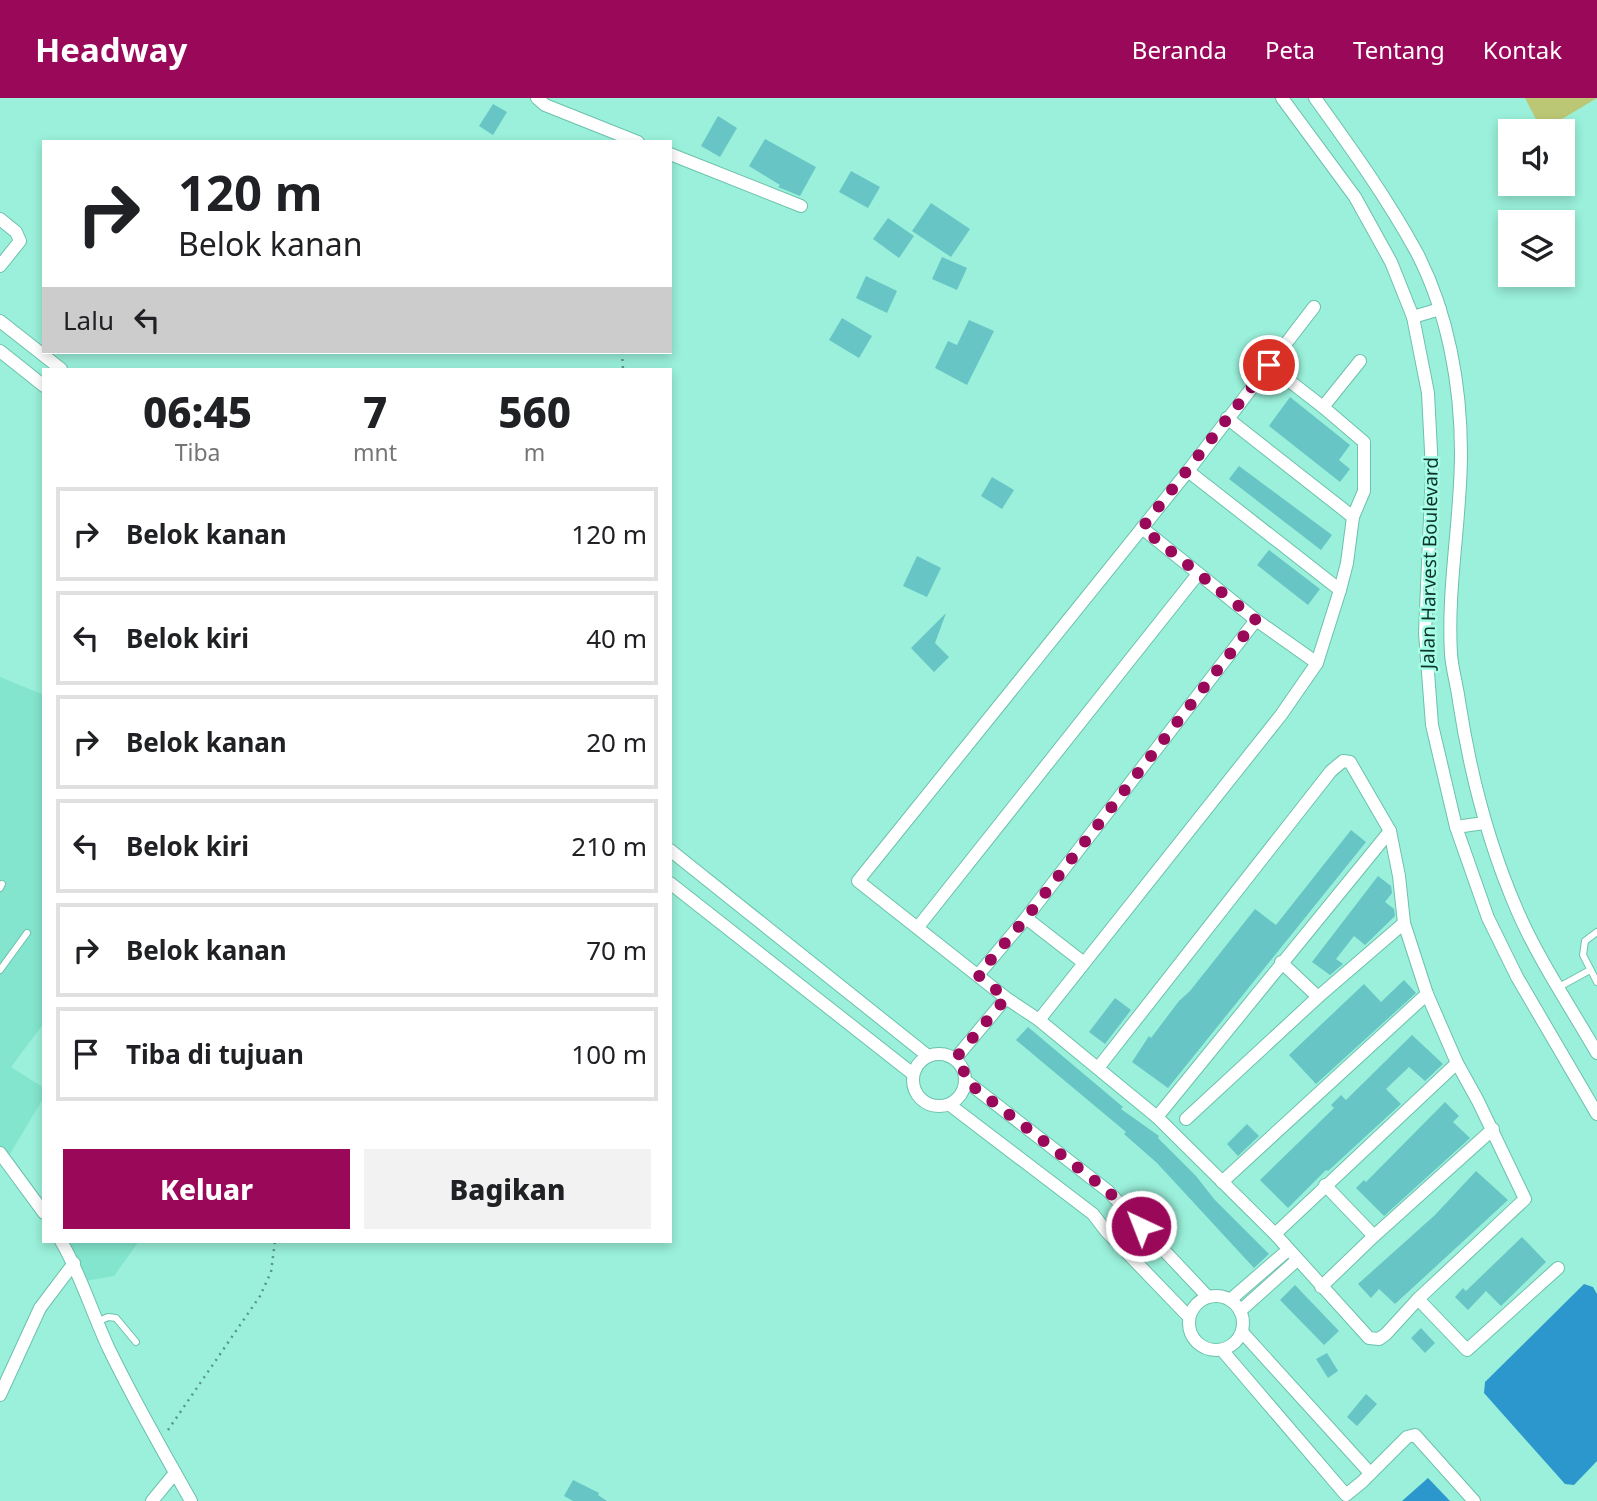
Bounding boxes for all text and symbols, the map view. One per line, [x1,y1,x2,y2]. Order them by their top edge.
text: Headway [35,27,187,72]
text: Beranda [1132,33,1227,66]
text: Peta [1265,33,1315,66]
text: Tentang [1353,33,1445,66]
text: Kontak [1483,33,1562,66]
map controls [1498,119,1575,287]
button: sound [1498,119,1575,196]
text: 120 m [178,159,323,225]
icon: right [63,168,154,259]
button: layers [1498,210,1575,287]
text: Belok kanan [178,222,362,265]
icon: left [128,301,166,339]
text: Lalu [63,302,114,338]
pin [1239,335,1299,395]
icon: arrive [1250,346,1288,384]
text: 06:45 [143,383,252,440]
text: 7 [363,383,387,440]
text: 560 [498,383,571,440]
text: Tiba [175,436,220,468]
text: mnt [353,436,397,468]
text: m [524,436,545,468]
street label: Jalan Harvest Boulevard [1414,457,1444,671]
icon: right [67,515,105,553]
text: Belok kanan [126,516,287,552]
text: 120 m [571,516,647,552]
icon: left [67,619,105,657]
text: Belok kiri [126,620,249,656]
text: 40 m [586,620,647,656]
icon: right [67,723,105,761]
text: Belok kanan [126,724,287,760]
text: 20 m [586,724,647,760]
icon: left [67,827,105,865]
text: Belok kiri [126,828,249,864]
text: 210 m [571,828,647,864]
icon: right [67,931,105,969]
text: Belok kanan [126,932,287,968]
text: 70 m [586,932,647,968]
icon: arrive [67,1035,105,1073]
text: Tiba di tujuan [126,1036,304,1072]
text: 100 m [571,1036,647,1072]
button: Keluar [63,1149,350,1229]
button: Bagikan [364,1149,651,1229]
position arrow [1104,1189,1178,1263]

